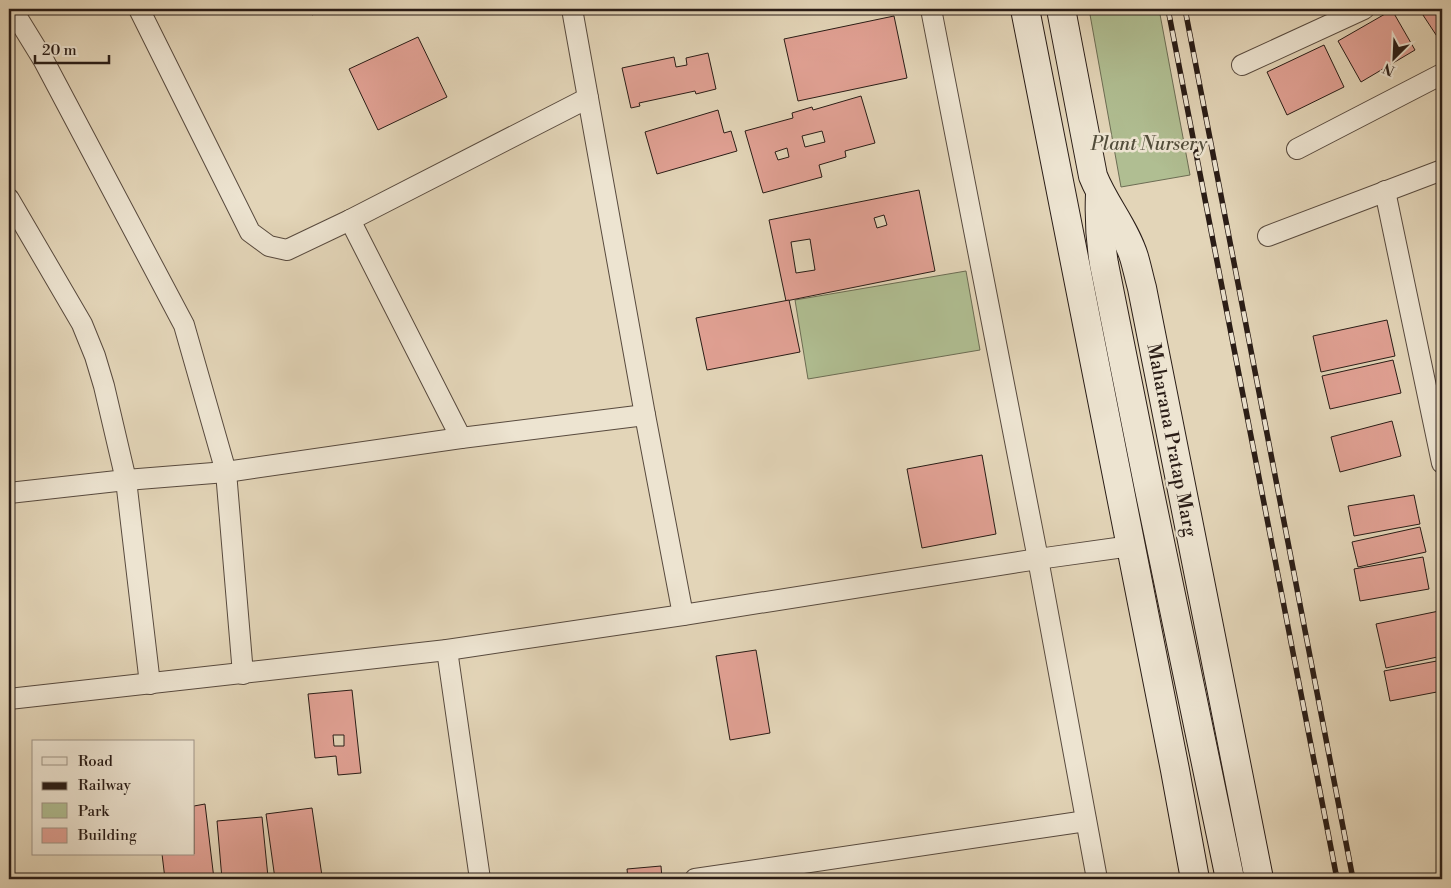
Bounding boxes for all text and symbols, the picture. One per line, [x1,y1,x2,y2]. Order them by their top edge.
scale bar [35,32,109,64]
north arrow [1368,32,1418,82]
text: 20 m [42,41,77,60]
text: N [1380,58,1398,79]
park label: Plant Nursery [1090,132,1208,156]
street label: Maharana Pratap Marg [1141,341,1203,539]
legend [32,740,195,856]
text: Road [78,752,113,771]
text: Railway [78,776,132,795]
text: Park [78,802,110,821]
text: Building [77,826,137,845]

